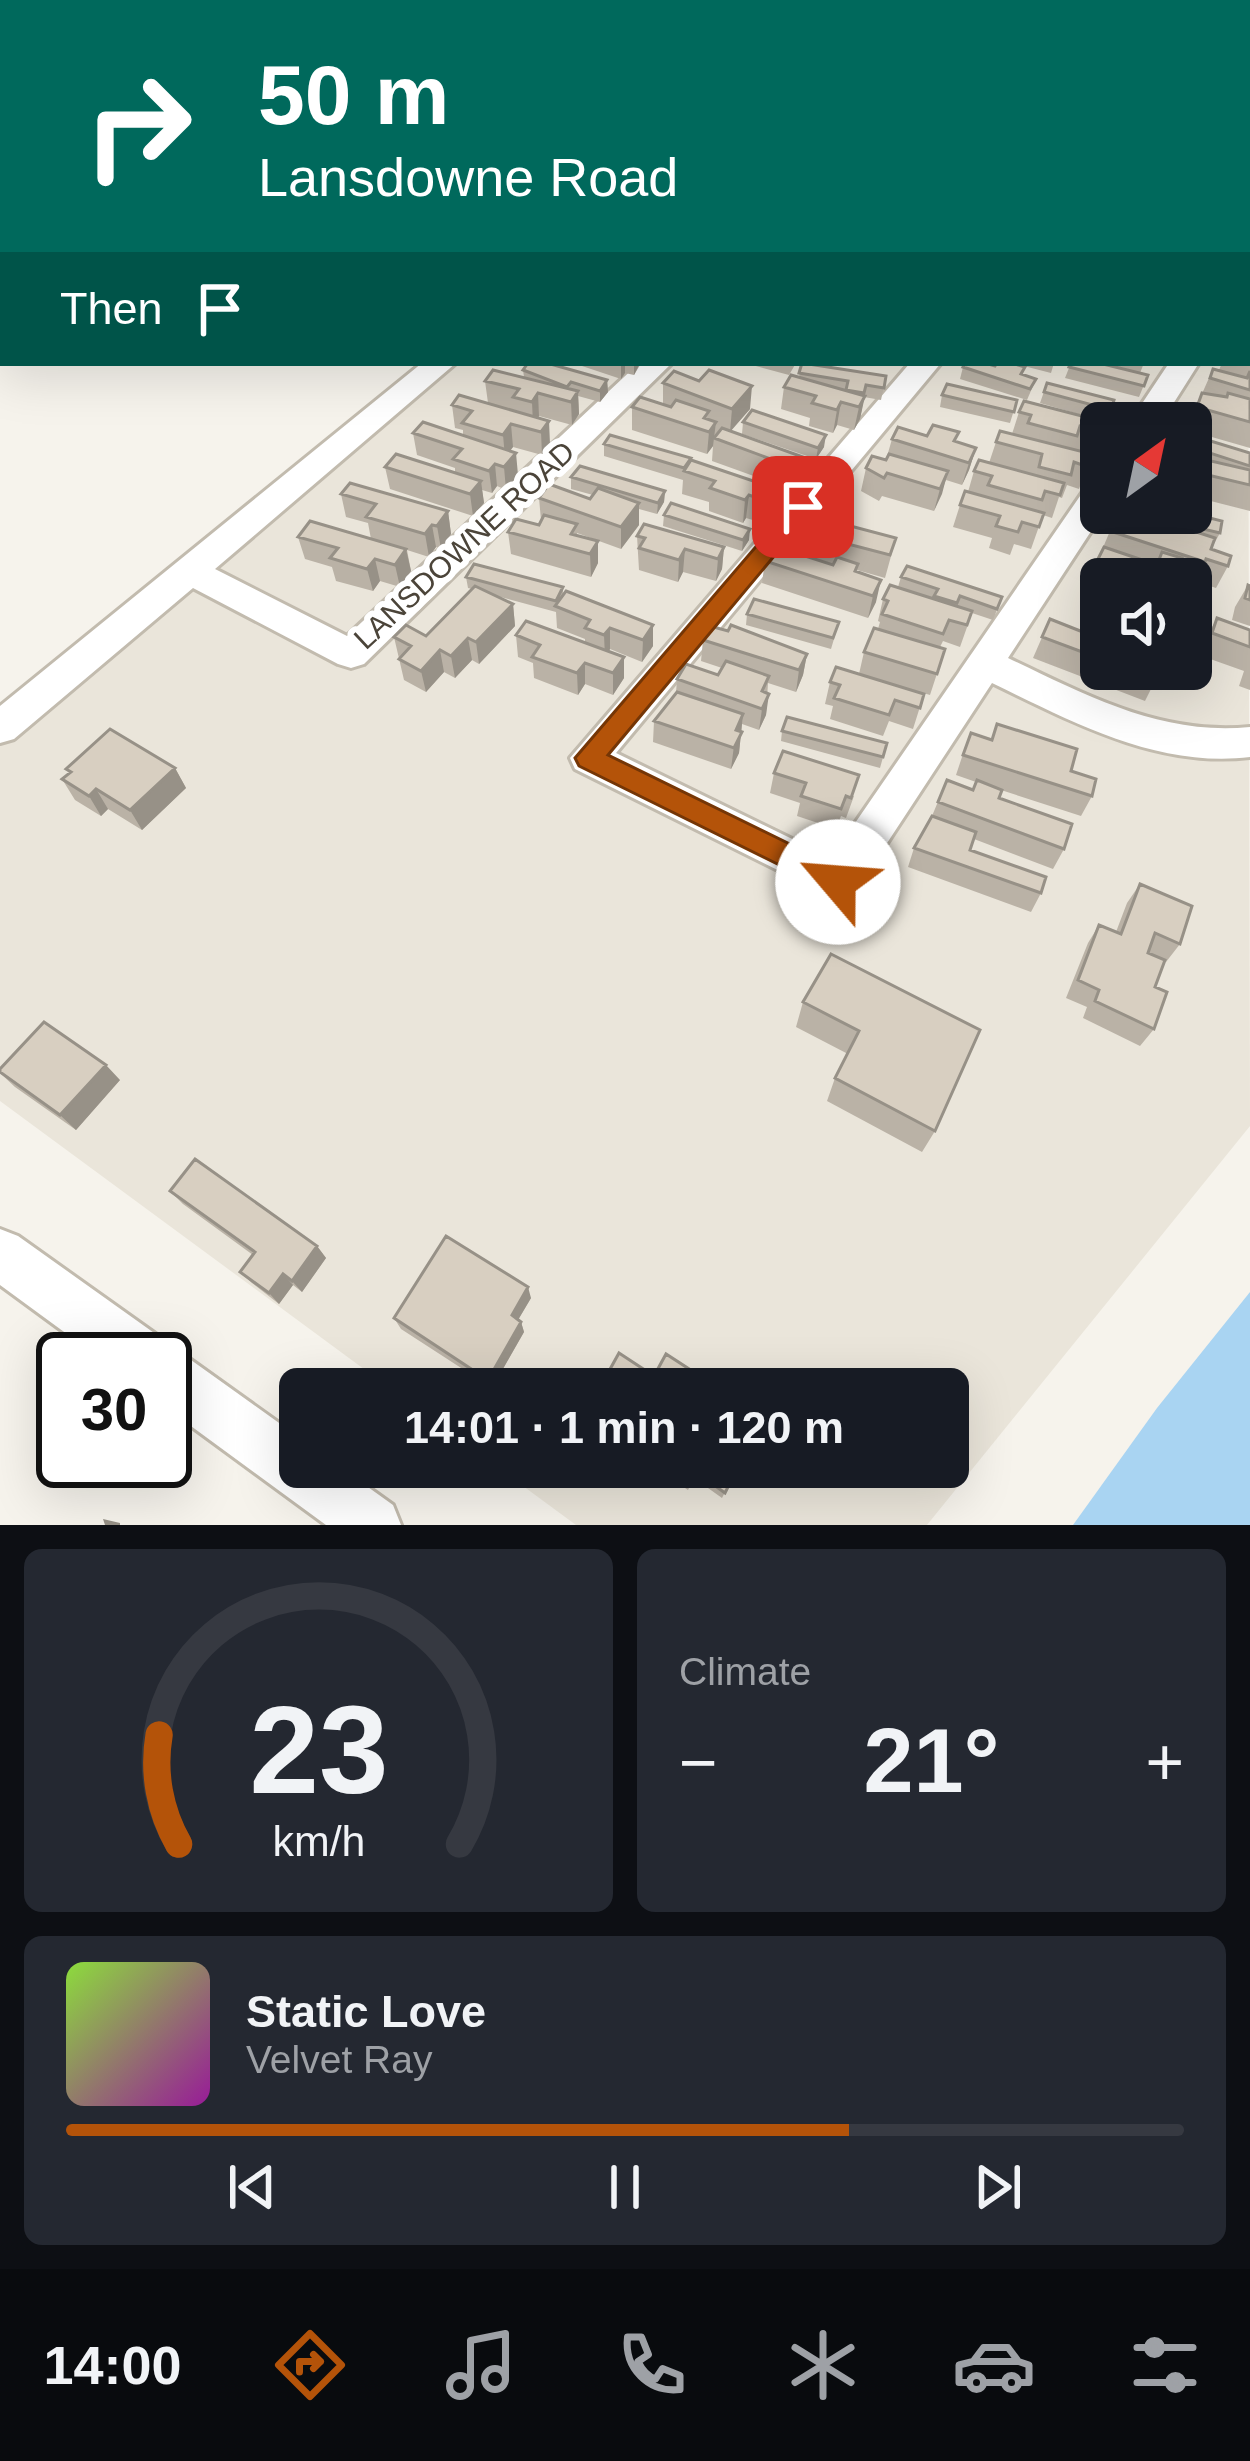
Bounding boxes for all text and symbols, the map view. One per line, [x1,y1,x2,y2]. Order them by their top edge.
icon: right [60,48,216,204]
text: 50 m [258,48,449,142]
text: Lansdowne Road [258,147,678,207]
icon: arrive [187,276,253,342]
text: Then [60,283,163,334]
north arrow [1080,402,1212,534]
map controls [1080,402,1212,690]
street label: LANSDOWNE ROAD [347,435,581,655]
pin [752,456,854,558]
icon: arrive [770,474,836,540]
button: sound [1080,558,1212,690]
position arrow [775,819,901,945]
speed limit sign: 30 [36,1332,192,1488]
text: 14:01 · 1 min · 120 m [404,1402,844,1453]
text: Climate [679,1650,811,1693]
text: 23 [249,1680,388,1819]
text: 21° [863,1711,1000,1811]
text: − [679,1725,718,1799]
text: + [1145,1725,1184,1799]
text: km/h [272,1816,365,1864]
text: Static Love [246,1986,486,2037]
text: Velvet Ray [246,2038,432,2081]
icon: previous [219,2154,285,2220]
icon: pause [592,2154,658,2220]
icon: next [965,2154,1031,2220]
icon: directions [268,2323,352,2407]
icon: music [439,2323,523,2407]
icon: phone [610,2323,694,2407]
icon: climate [781,2323,865,2407]
icon: car [952,2323,1036,2407]
icon: filters [1123,2323,1207,2407]
text: 14:00 [43,2335,182,2395]

